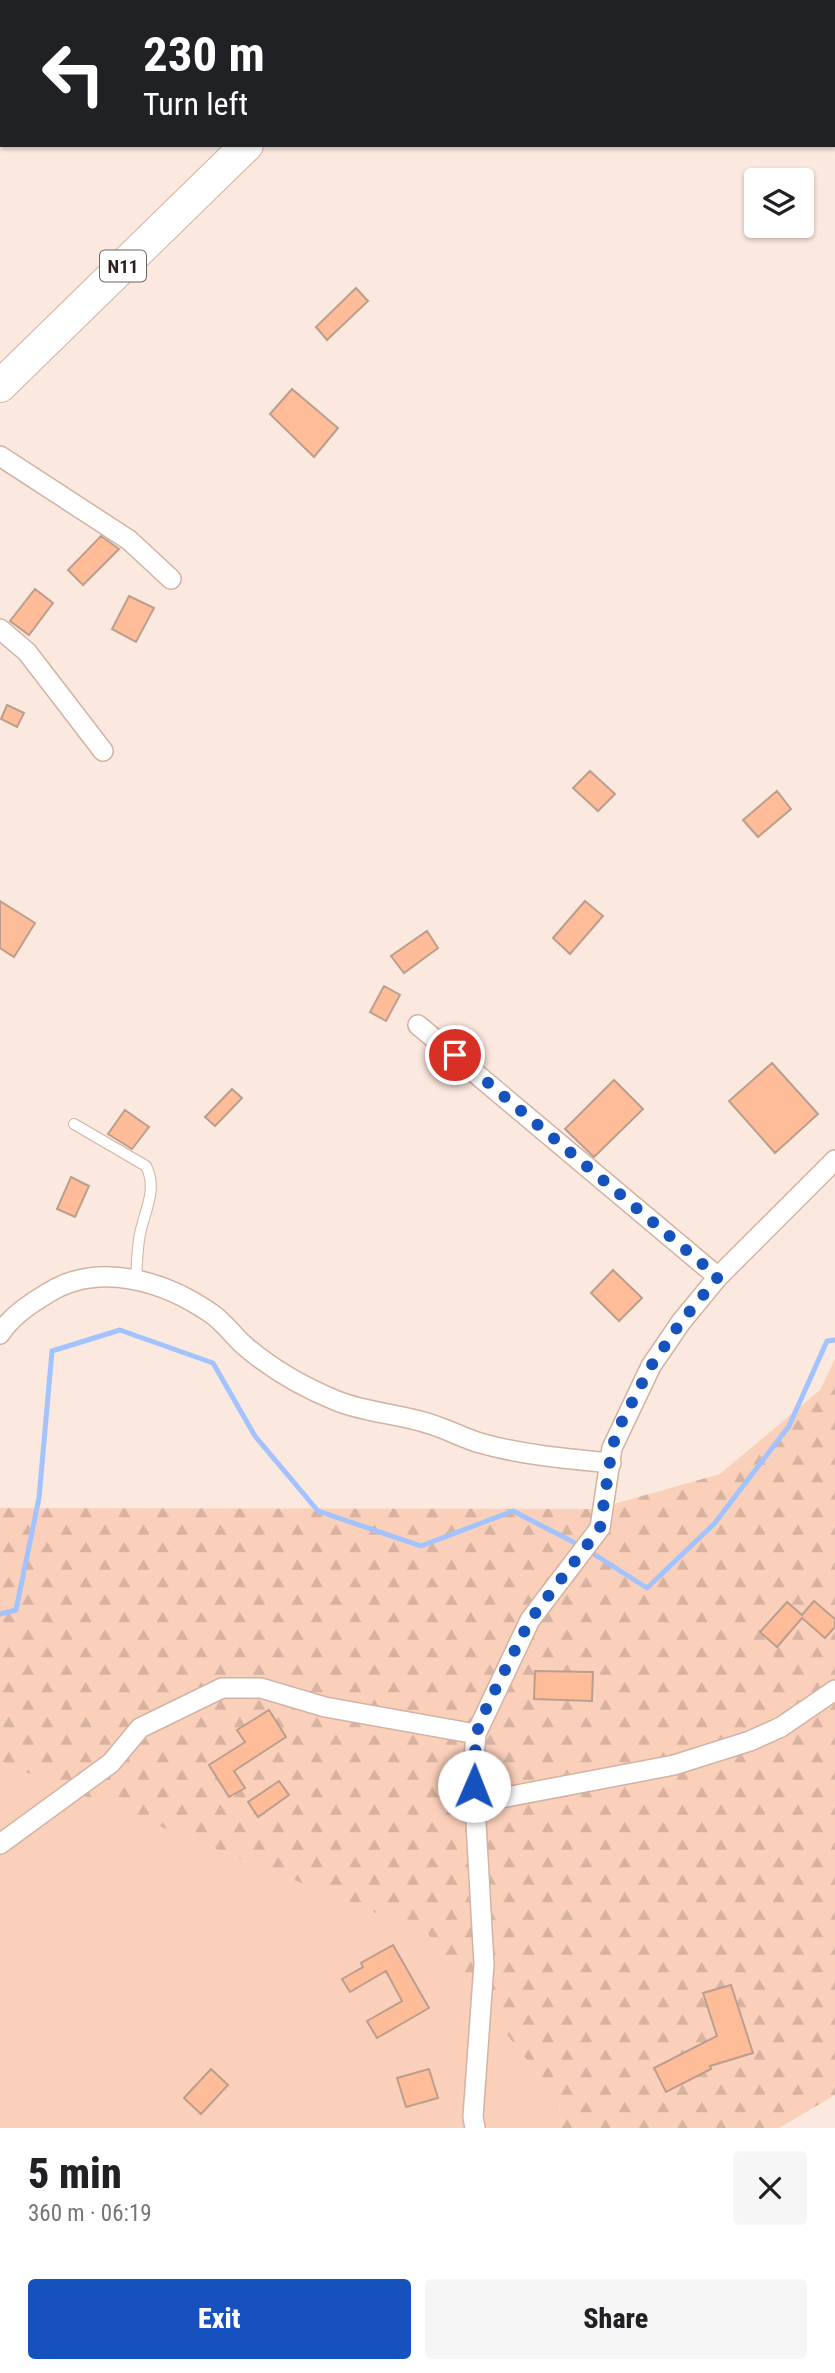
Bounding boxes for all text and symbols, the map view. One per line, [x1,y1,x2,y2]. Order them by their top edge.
text: 230 m [143,26,265,83]
icon: left [28,28,119,119]
text: Turn left [143,85,248,123]
map controls [744,168,814,238]
button: layers [744,168,814,238]
road number: N11 [100,250,146,282]
pin [425,1025,485,1085]
icon: arrive [436,1036,474,1074]
position arrow [437,1749,511,1823]
text: 5 min [28,2149,122,2198]
button: close [733,2151,807,2225]
text: 360 m · 06:19 [28,2200,152,2227]
button: Exit [28,2279,411,2359]
button: Share [425,2279,807,2359]

